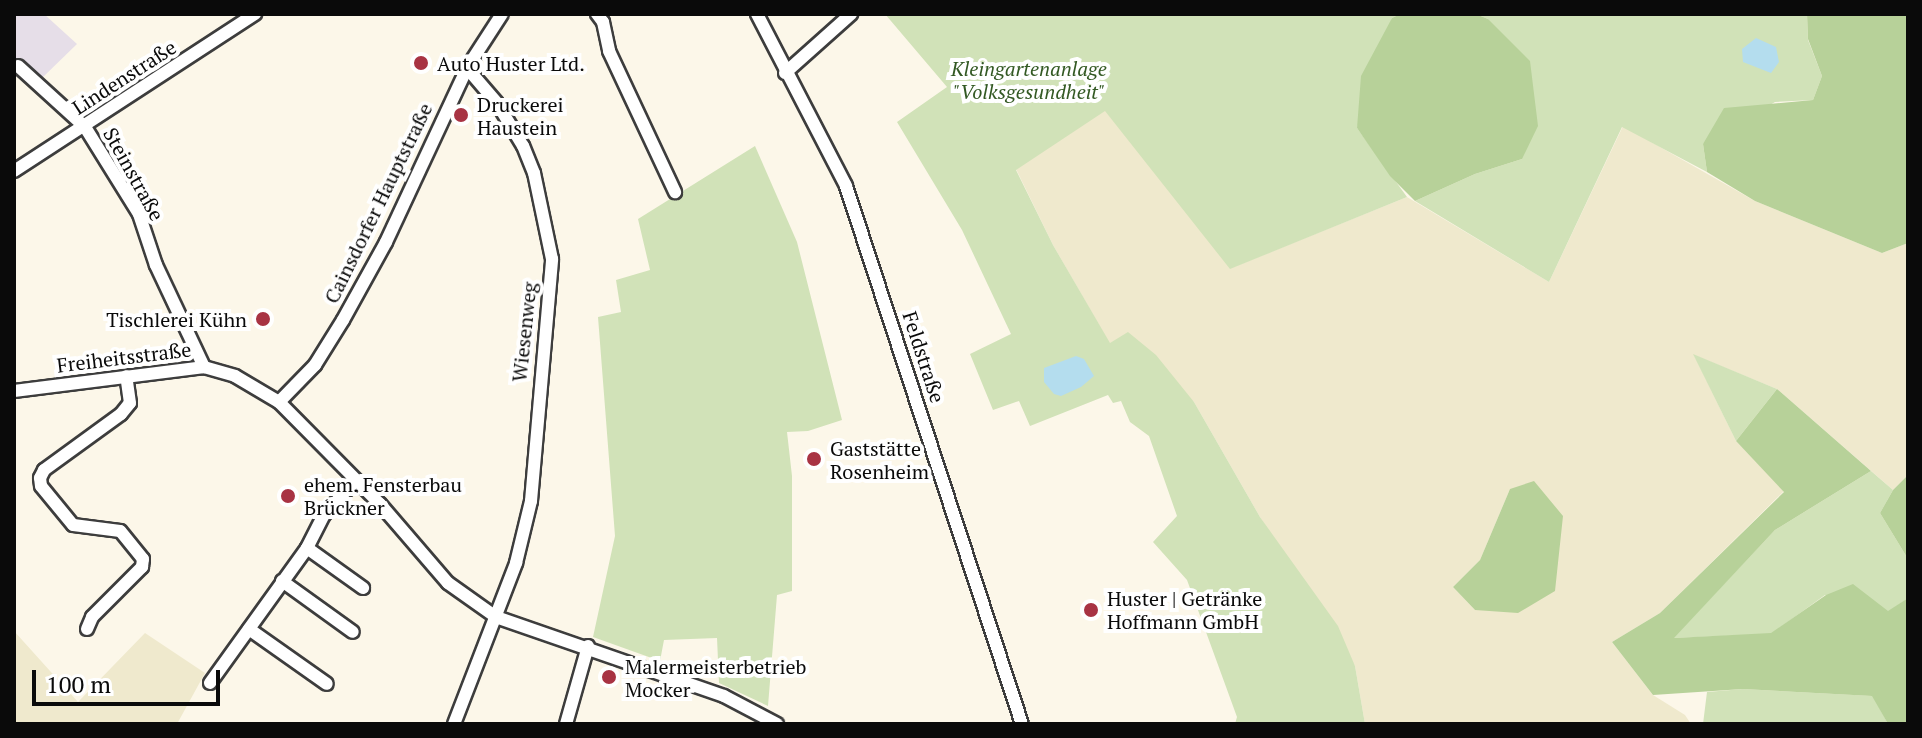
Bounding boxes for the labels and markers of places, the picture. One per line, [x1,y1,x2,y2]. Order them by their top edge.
place label: Auto Huster Ltd. [437,51,585,75]
marker: Auto Huster Ltd. [412,54,430,72]
place label: Druckerei Haustein [477,92,564,139]
marker: Druckerei Haustein [452,106,470,124]
place label: Tischlerei Kühn [106,307,247,331]
marker: Tischlerei Kühn [254,310,272,328]
place label: Gaststätte Rosenheim [830,436,929,483]
marker: Gaststätte Rosenheim [805,450,823,468]
place label: ehem. Fensterbau Brückner [304,472,463,519]
marker: ehem. Fensterbau Brückner [279,487,297,505]
place label: Huster | Getränke Hoffmann GmbH [1107,586,1262,633]
marker: Huster | Getränke Hoffmann GmbH [1082,601,1100,619]
place label: Malermeisterbetrieb Mocker [625,654,806,701]
marker: Malermeisterbetrieb Mocker [600,668,618,686]

